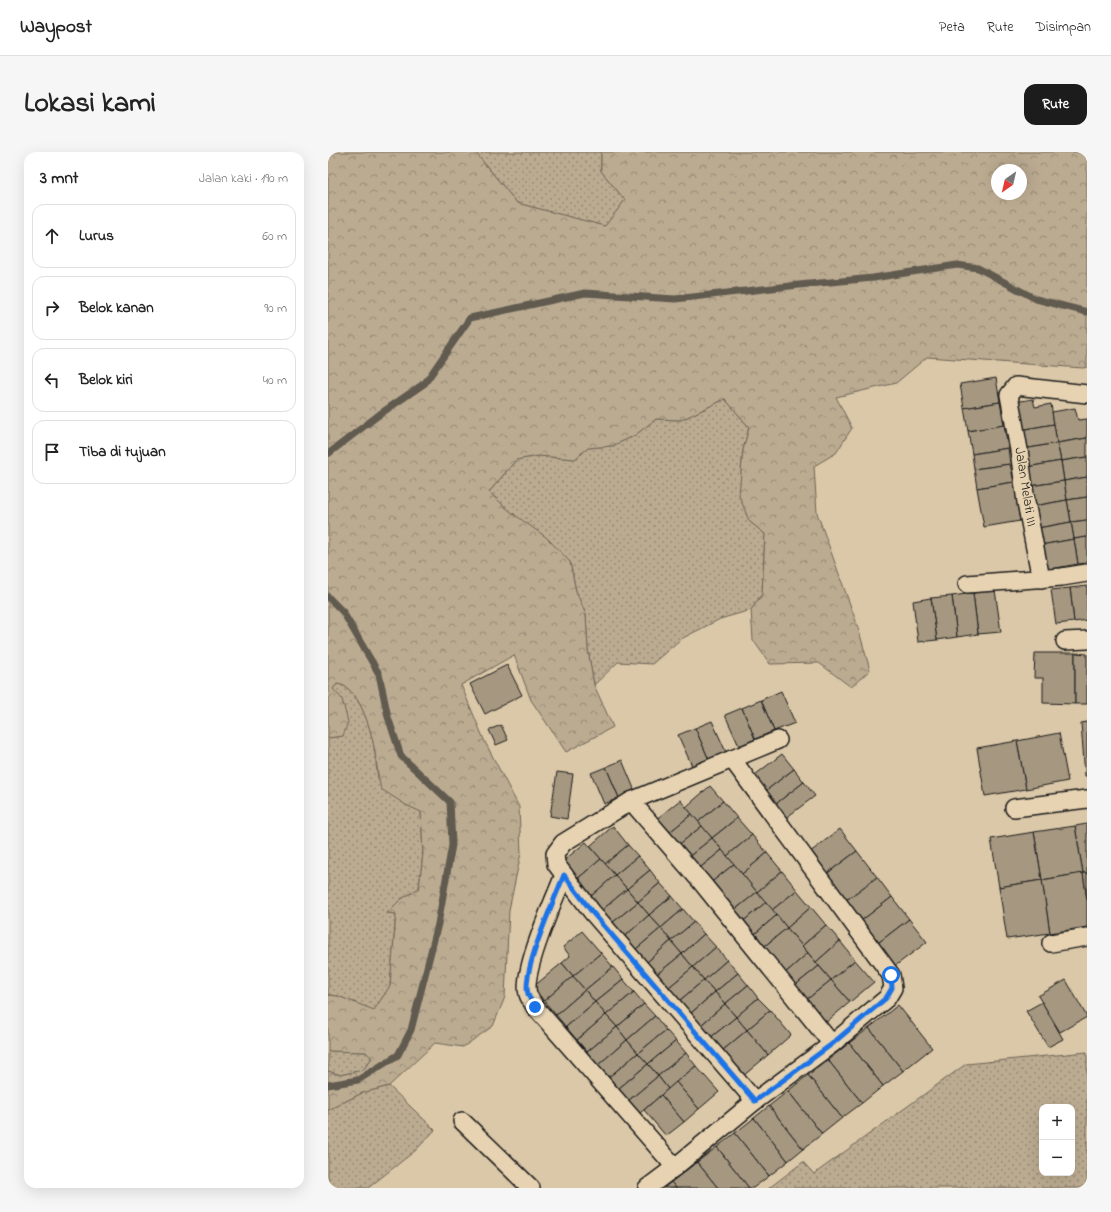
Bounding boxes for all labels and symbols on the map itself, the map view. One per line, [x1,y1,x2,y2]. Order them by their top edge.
north arrow [991,164,1027,200]
street label: Jalan Melati III [1008,446,1042,528]
route start [882,966,900,984]
route end [526,998,544,1016]

